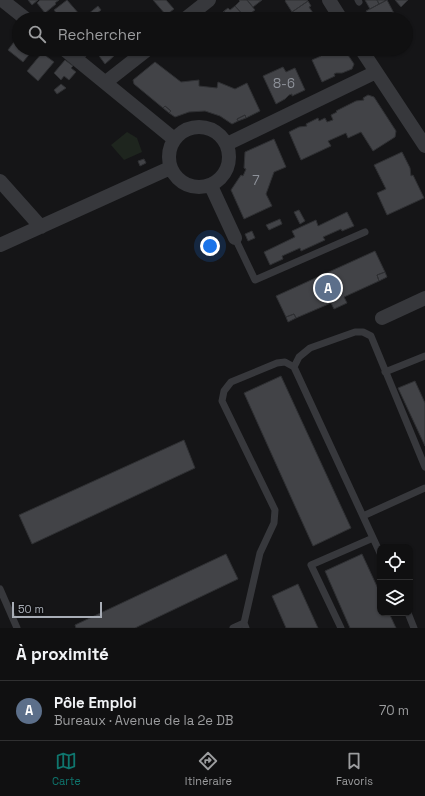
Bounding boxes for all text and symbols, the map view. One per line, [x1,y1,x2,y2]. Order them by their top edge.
search box [12,12,413,56]
icon: search [26,23,48,45]
text: Rechercher [58,25,141,44]
house number: 8-6 [273,75,295,92]
house number: 7 [252,172,260,189]
your location [200,236,220,256]
pin: A [315,273,341,303]
map controls [377,544,413,616]
button: locate [377,544,413,580]
button: layers [377,580,413,616]
scale bar [12,600,102,619]
text: 50 m [18,602,44,616]
text: À proximité [16,643,109,665]
text: Pôle Emploi [54,693,136,712]
text: A [25,702,33,719]
text: 70 m [379,702,409,719]
text: Bureaux · Avenue de la 2e DB [54,712,233,729]
tab: Carte [52,750,81,788]
tab: Itinéraire [185,750,232,788]
tab: Favoris [336,750,373,788]

